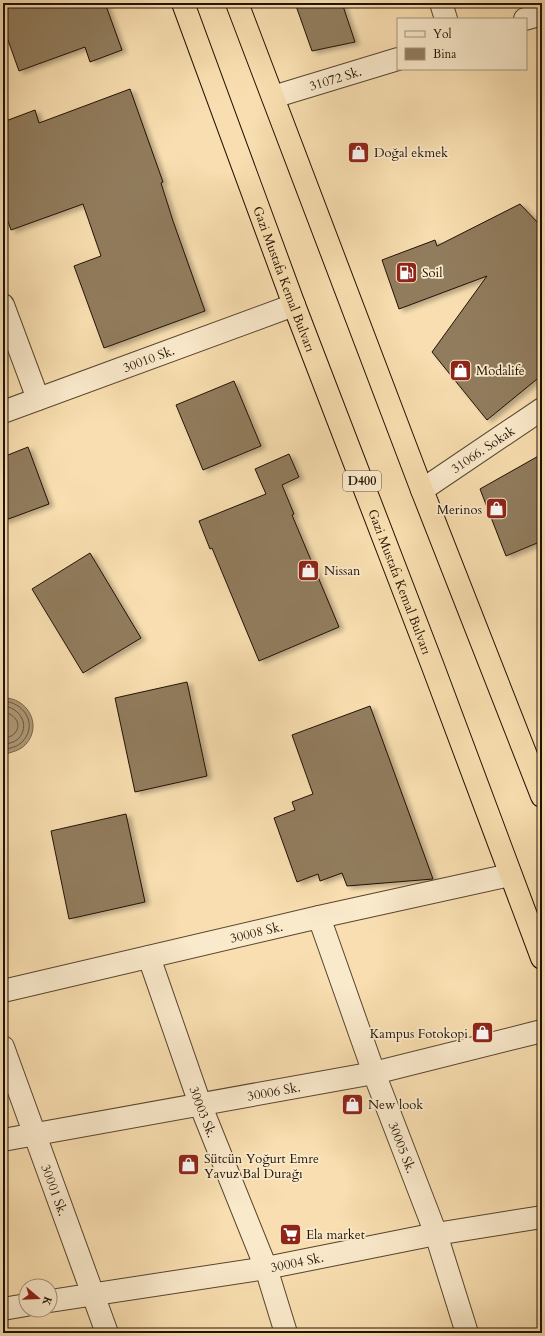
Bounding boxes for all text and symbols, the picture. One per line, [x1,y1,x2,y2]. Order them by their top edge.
legend [397,18,527,70]
text: Yol [433,26,452,42]
text: Bina [433,46,457,62]
street label: 31072 Sk. [307,63,364,95]
shop icon: Doğal ekmek [346,139,372,165]
place label: Doğal ekmek [374,144,448,162]
street label: Gazi Mustafa Kemal Bulvarı [248,204,319,355]
fuel station icon: Soil [393,259,419,285]
place label: Soil [422,264,443,282]
street label: 30010 Sk. [121,342,177,377]
shop icon: Modalife [448,357,474,383]
place label: Modalife [476,362,525,380]
street label: 31066. Sokak [448,422,518,478]
road number: D400 [343,471,381,491]
shop icon: Merinos [484,496,510,522]
place label: Merinos [437,501,482,519]
street label: Gazi Mustafa Kemal Bulvarı [363,507,436,657]
shop icon: Nissan [296,557,322,583]
place label: Nissan [324,562,361,580]
street label: 30008 Sk. [228,918,285,948]
shop icon: Kampus Fotokopi [470,1020,496,1046]
place label: Kampus Fotokopi [370,1025,468,1043]
street label: 30006 Sk. [246,1078,302,1106]
street label: 30003 Sk. [185,1084,221,1140]
shop icon: New look [339,1091,365,1117]
place label: New look [368,1096,423,1114]
street label: 30005 Sk. [384,1119,420,1176]
place label: Sütcün Yoğurt Emre Yavuz Bal Durağı [204,1150,319,1183]
shop icon: Sütcün Yoğurt Emre Yavuz Bal Durağı [175,1152,201,1178]
street label: 30001 Sk. [36,1162,72,1218]
supermarket icon: Ela market [277,1221,303,1247]
place label: Ela market [306,1226,365,1244]
street label: 30004 Sk. [269,1249,325,1277]
north arrow [18,1278,58,1318]
text: K [38,1294,56,1308]

